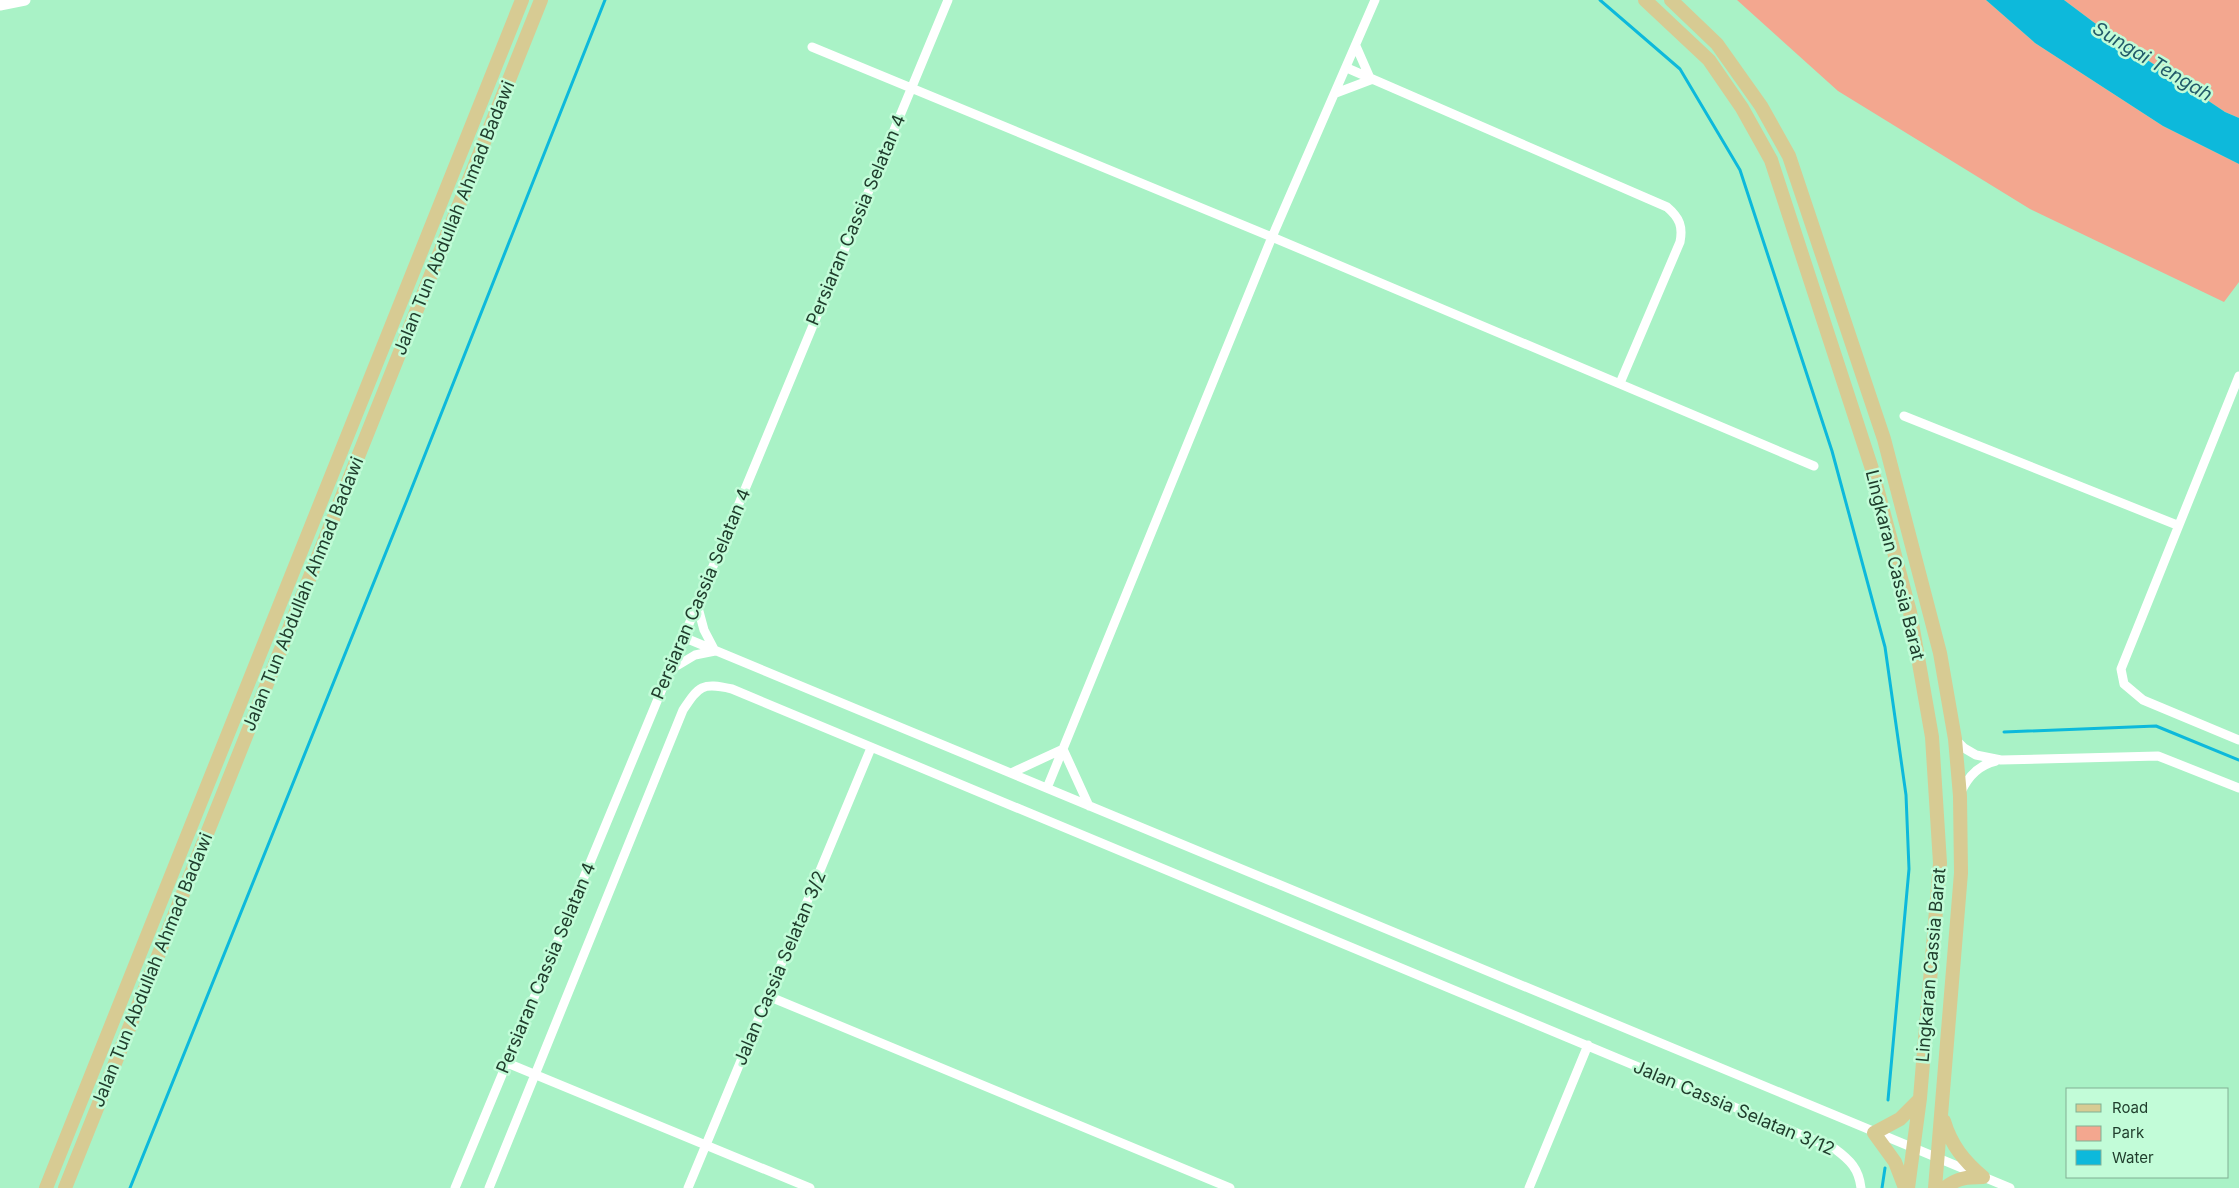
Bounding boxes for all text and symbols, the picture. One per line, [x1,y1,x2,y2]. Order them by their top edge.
water label: Sungai Tengah [2089,17,2217,106]
street label: Jalan Tun Abdullah Ahmad Badawi [389,78,518,358]
street label: Persiaran Cassia Selatan 4 [802,111,910,328]
street label: Jalan Tun Abdullah Ahmad Badawi [238,454,367,734]
street label: Lingkaran Cassia Barat [1862,468,1929,662]
street label: Persiaran Cassia Selatan 4 [647,485,755,702]
street label: Jalan Tun Abdullah Ahmad Badawi [87,830,216,1110]
street label: Persiaran Cassia Selatan 4 [492,859,600,1076]
street label: Jalan Cassia Selatan 3/2 [729,867,830,1068]
street label: Lingkaran Cassia Barat [1912,867,1949,1063]
street label: Jalan Cassia Selatan 3/12 [1630,1056,1838,1160]
legend [2066,1088,2229,1178]
text: Road [2112,1098,2148,1117]
text: Park [2112,1123,2145,1142]
text: Water [2112,1148,2154,1167]

